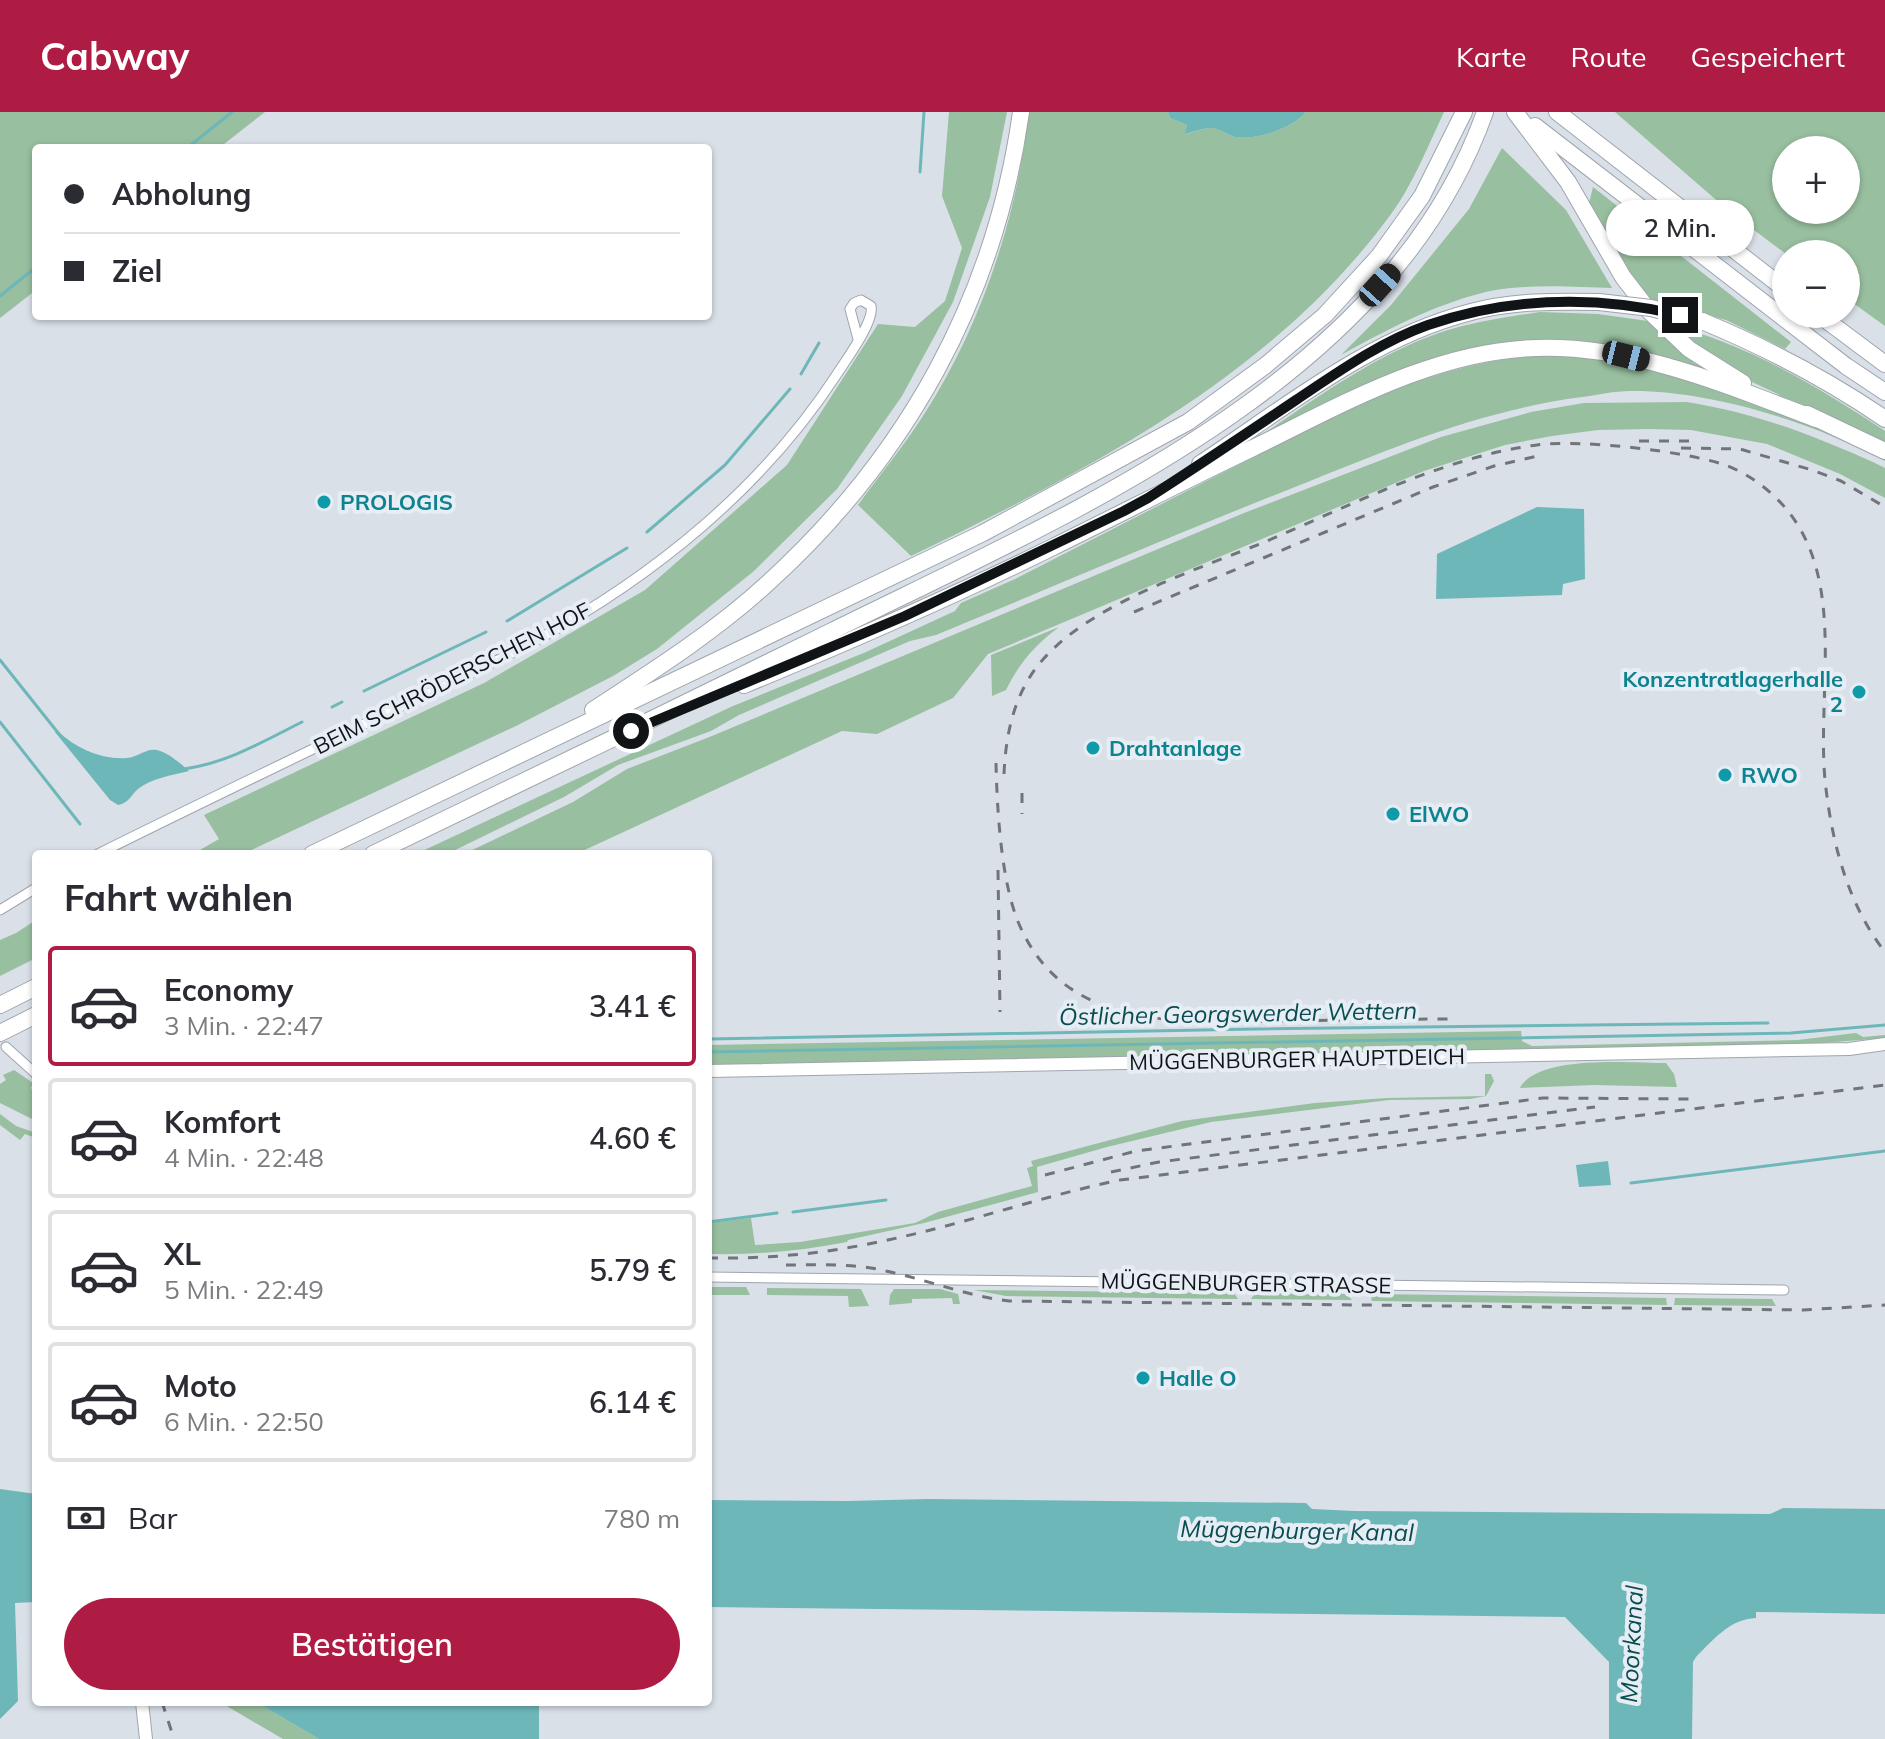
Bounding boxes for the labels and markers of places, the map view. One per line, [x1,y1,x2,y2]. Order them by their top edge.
place label: PROLOGIS [340,488,453,516]
marker: PROLOGIS [315,493,333,511]
place label: Konzentratlagerhalle 2 [1623,665,1843,718]
marker: Konzentratlagerhalle 2 [1850,683,1868,701]
place label: Drahtanlage [1109,734,1242,762]
marker: Drahtanlage [1084,739,1102,757]
place label: RWO [1741,761,1798,789]
marker: RWO [1716,766,1734,784]
place label: ElWO [1409,800,1469,828]
marker: ElWO [1384,805,1402,823]
place label: Halle O [1159,1364,1237,1392]
marker: Halle O [1134,1369,1152,1387]

